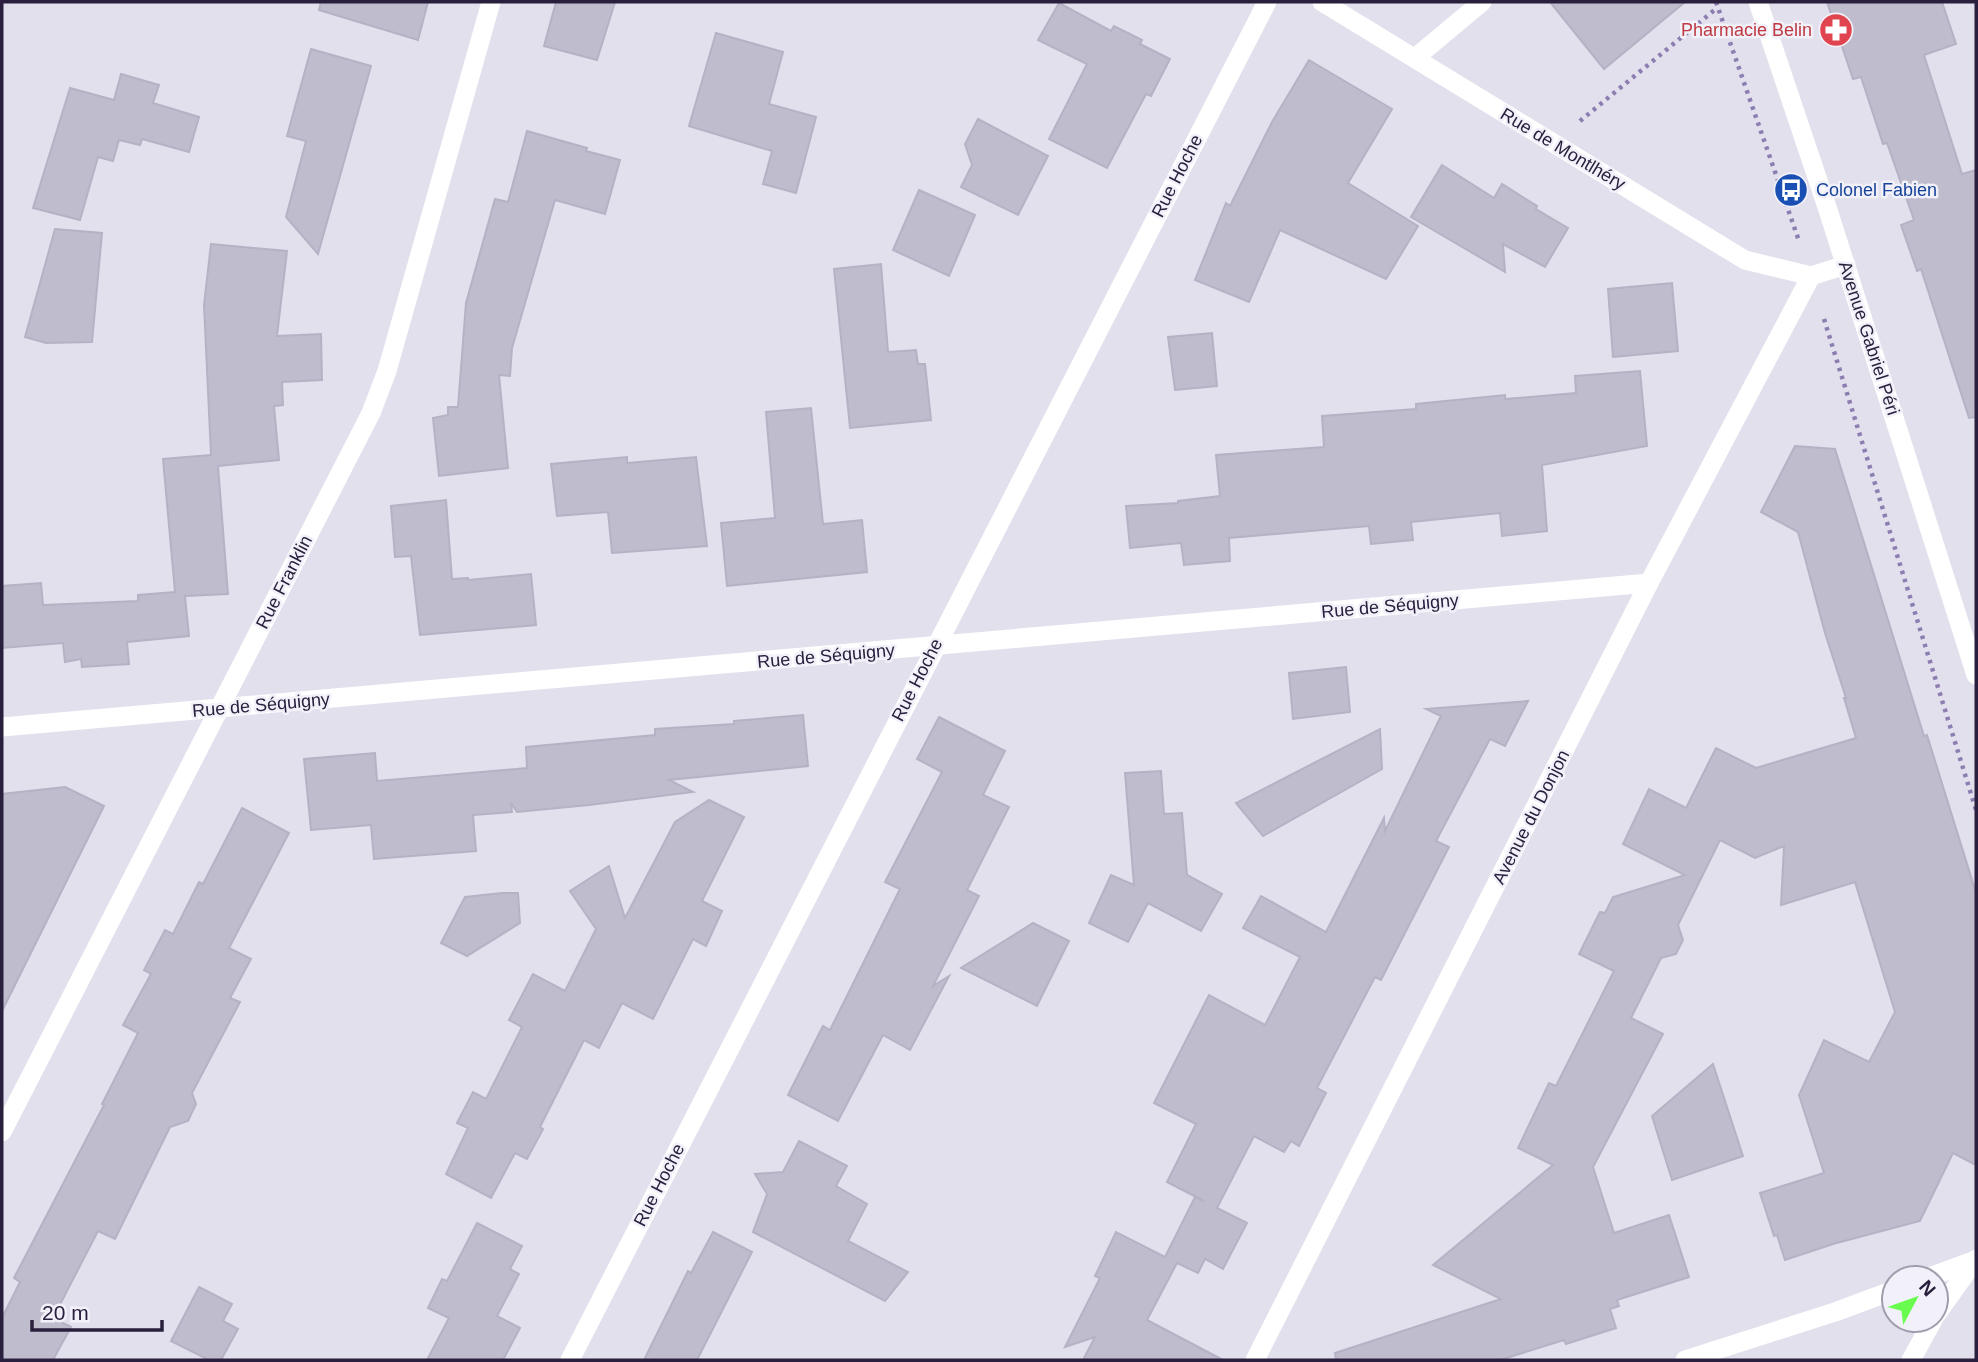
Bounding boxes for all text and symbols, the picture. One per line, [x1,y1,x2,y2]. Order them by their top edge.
pharmacy icon: Pharmacie Belin [1817,11,1855,49]
place label: Pharmacie Belin [1681,20,1812,40]
street label: Rue de Montlhéry [1497,104,1629,194]
street label: Rue Hoche [1148,131,1206,221]
bus stop icon: Colonel Fabien [1772,171,1810,209]
place label: Colonel Fabien [1816,180,1937,200]
street label: Avenue Gabriel Péri [1835,258,1903,418]
street label: Rue Franklin [252,532,316,632]
street label: Rue de Séquigny [1320,590,1460,622]
street label: Rue Hoche [888,635,946,725]
street label: Rue de Séquigny [756,640,896,672]
street label: Rue de Séquigny [191,689,331,721]
street label: Avenue du Donjon [1489,747,1573,887]
street label: Rue Hoche [630,1140,688,1230]
north arrow [1880,1264,1950,1334]
text: N [1915,1276,1940,1300]
scale bar [32,1288,161,1332]
text: 20 m [42,1301,89,1324]

